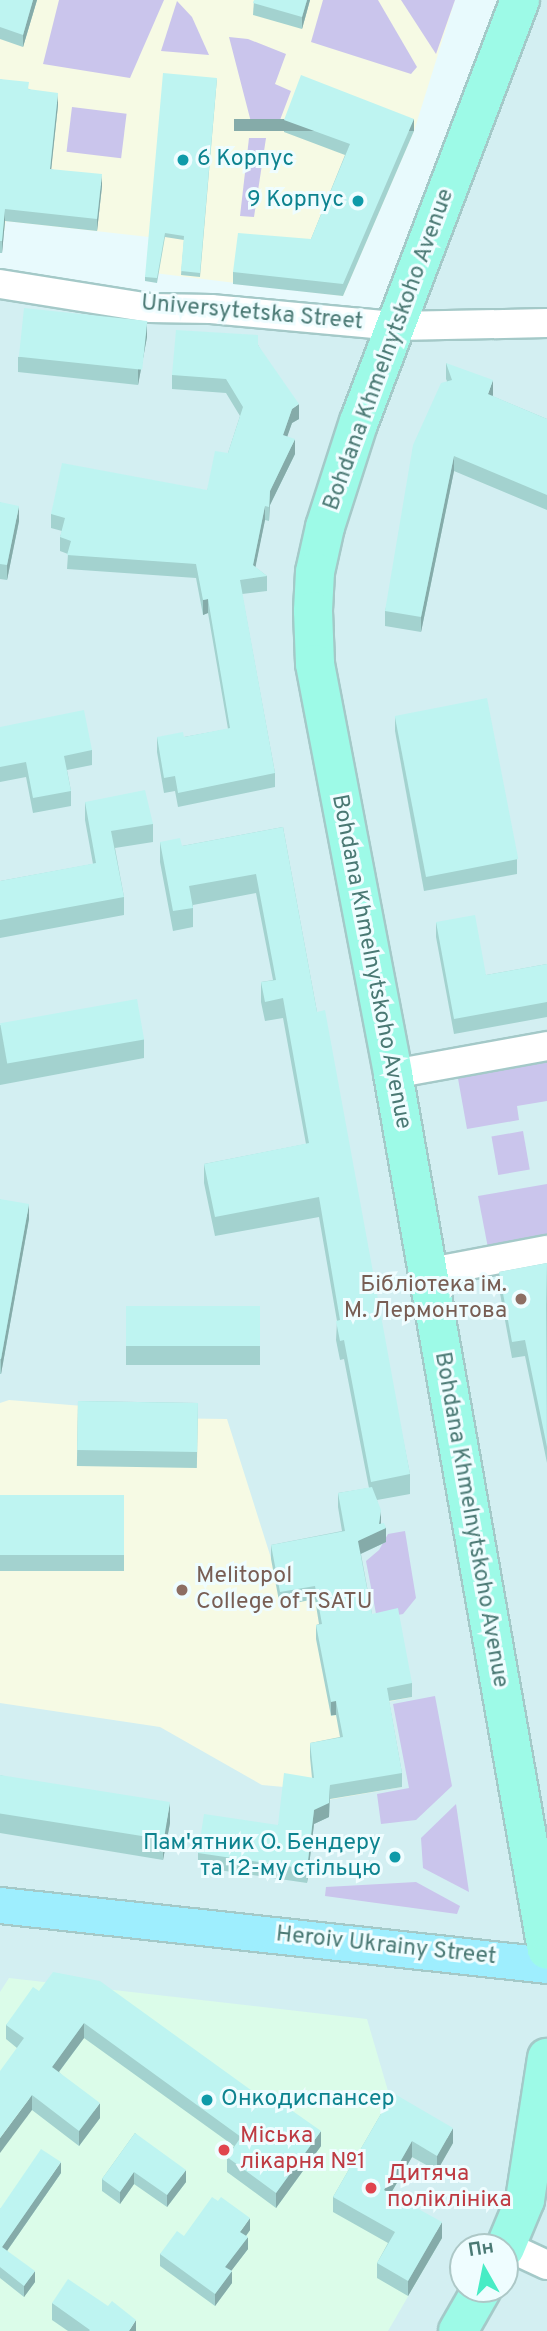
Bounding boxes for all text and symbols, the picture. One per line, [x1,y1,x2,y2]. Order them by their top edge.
place label: 6 Корпус [197,146,294,174]
marker: 6 Корпус [175,152,191,168]
street label: Bohdana Khmelnytskoho Avenue [319,185,461,515]
place label: 9 Корпус [247,187,344,215]
marker: 9 Корпус [350,193,366,209]
street label: Universytetska Street [140,291,364,337]
street label: Bohdana Khmelnytskoho Avenue [324,792,416,1132]
place label: Бібліотека ім. М. Лермонтова [344,1272,507,1326]
marker: Бібліотека ім. М. Лермонтова [513,1291,529,1307]
street label: Bohdana Khmelnytskoho Avenue [427,1350,513,1690]
place label: Melitopol College of TSATU [196,1563,373,1617]
marker: Melitopol College of TSATU [174,1582,190,1598]
place label: Пам'ятник О. Бендеру та 12-му стільцю [143,1830,381,1884]
marker: Пам'ятник О. Бендеру та 12-му стільцю [387,1849,403,1865]
street label: Heroiv Ukrainy Street [274,1922,498,1972]
place label: Онкодиспансер [221,2086,395,2114]
marker: Онкодиспансер [199,2092,215,2108]
place label: Міська лікарня №1 [240,2123,366,2177]
marker: Міська лікарня №1 [214,2140,234,2160]
place label: Дитяча поліклініка [387,2161,511,2215]
marker: Дитяча поліклініка [361,2178,381,2198]
north arrow [449,2233,519,2303]
text: Пн [466,2235,496,2263]

